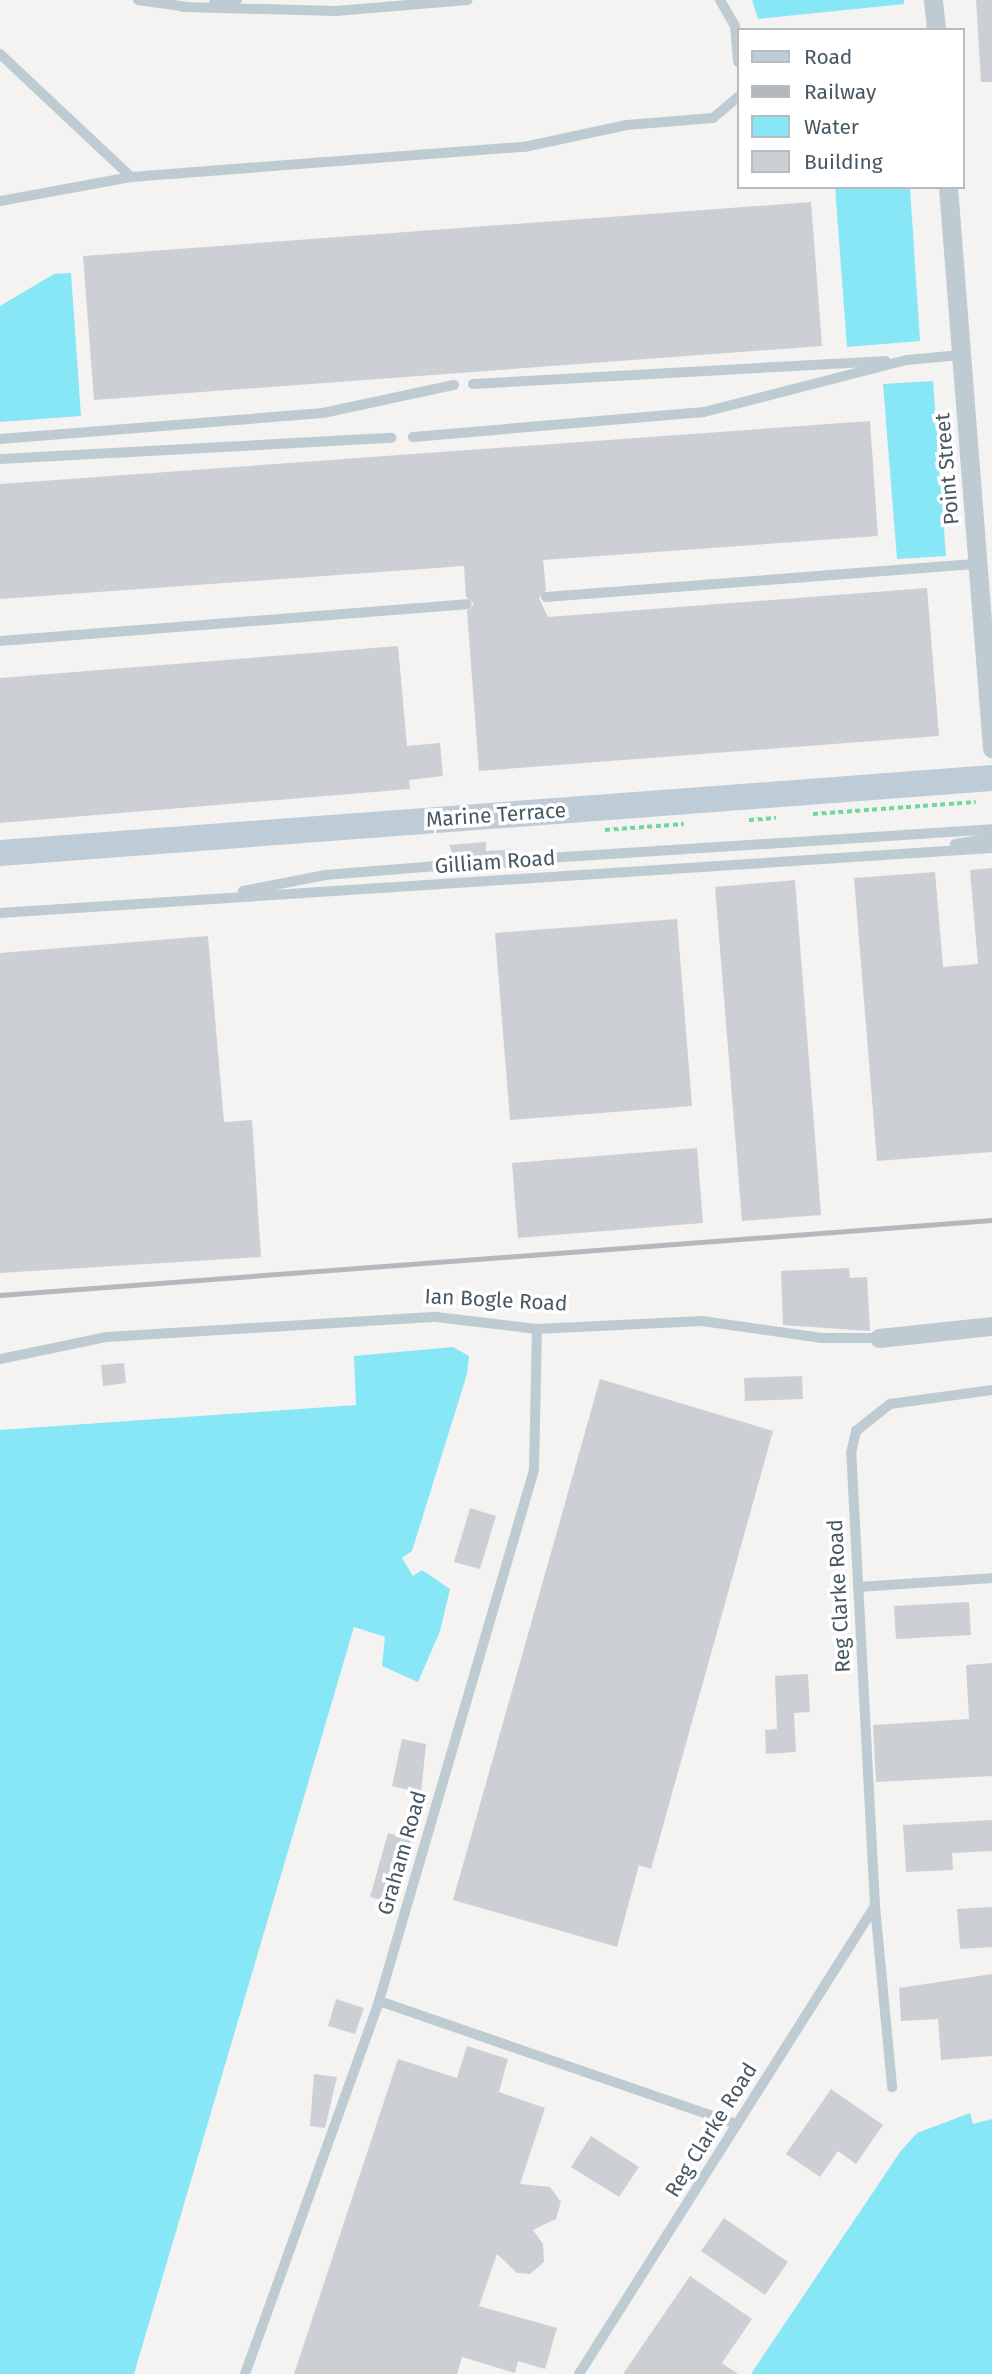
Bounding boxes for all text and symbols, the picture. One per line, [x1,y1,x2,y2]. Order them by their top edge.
legend [736,28,964,189]
text: Road [804,44,852,70]
text: Railway [804,79,876,105]
text: Water [804,114,859,140]
text: Building [804,149,883,175]
street label: Point Street [930,412,964,526]
street label: Marine Terrace [425,798,567,832]
street label: Gilliam Road [434,845,556,879]
street label: Ian Bogle Road [424,1284,568,1316]
street label: Reg Clarke Road [822,1519,856,1673]
street label: Graham Road [372,1788,432,1918]
street label: Reg Clarke Road [660,2058,762,2202]

